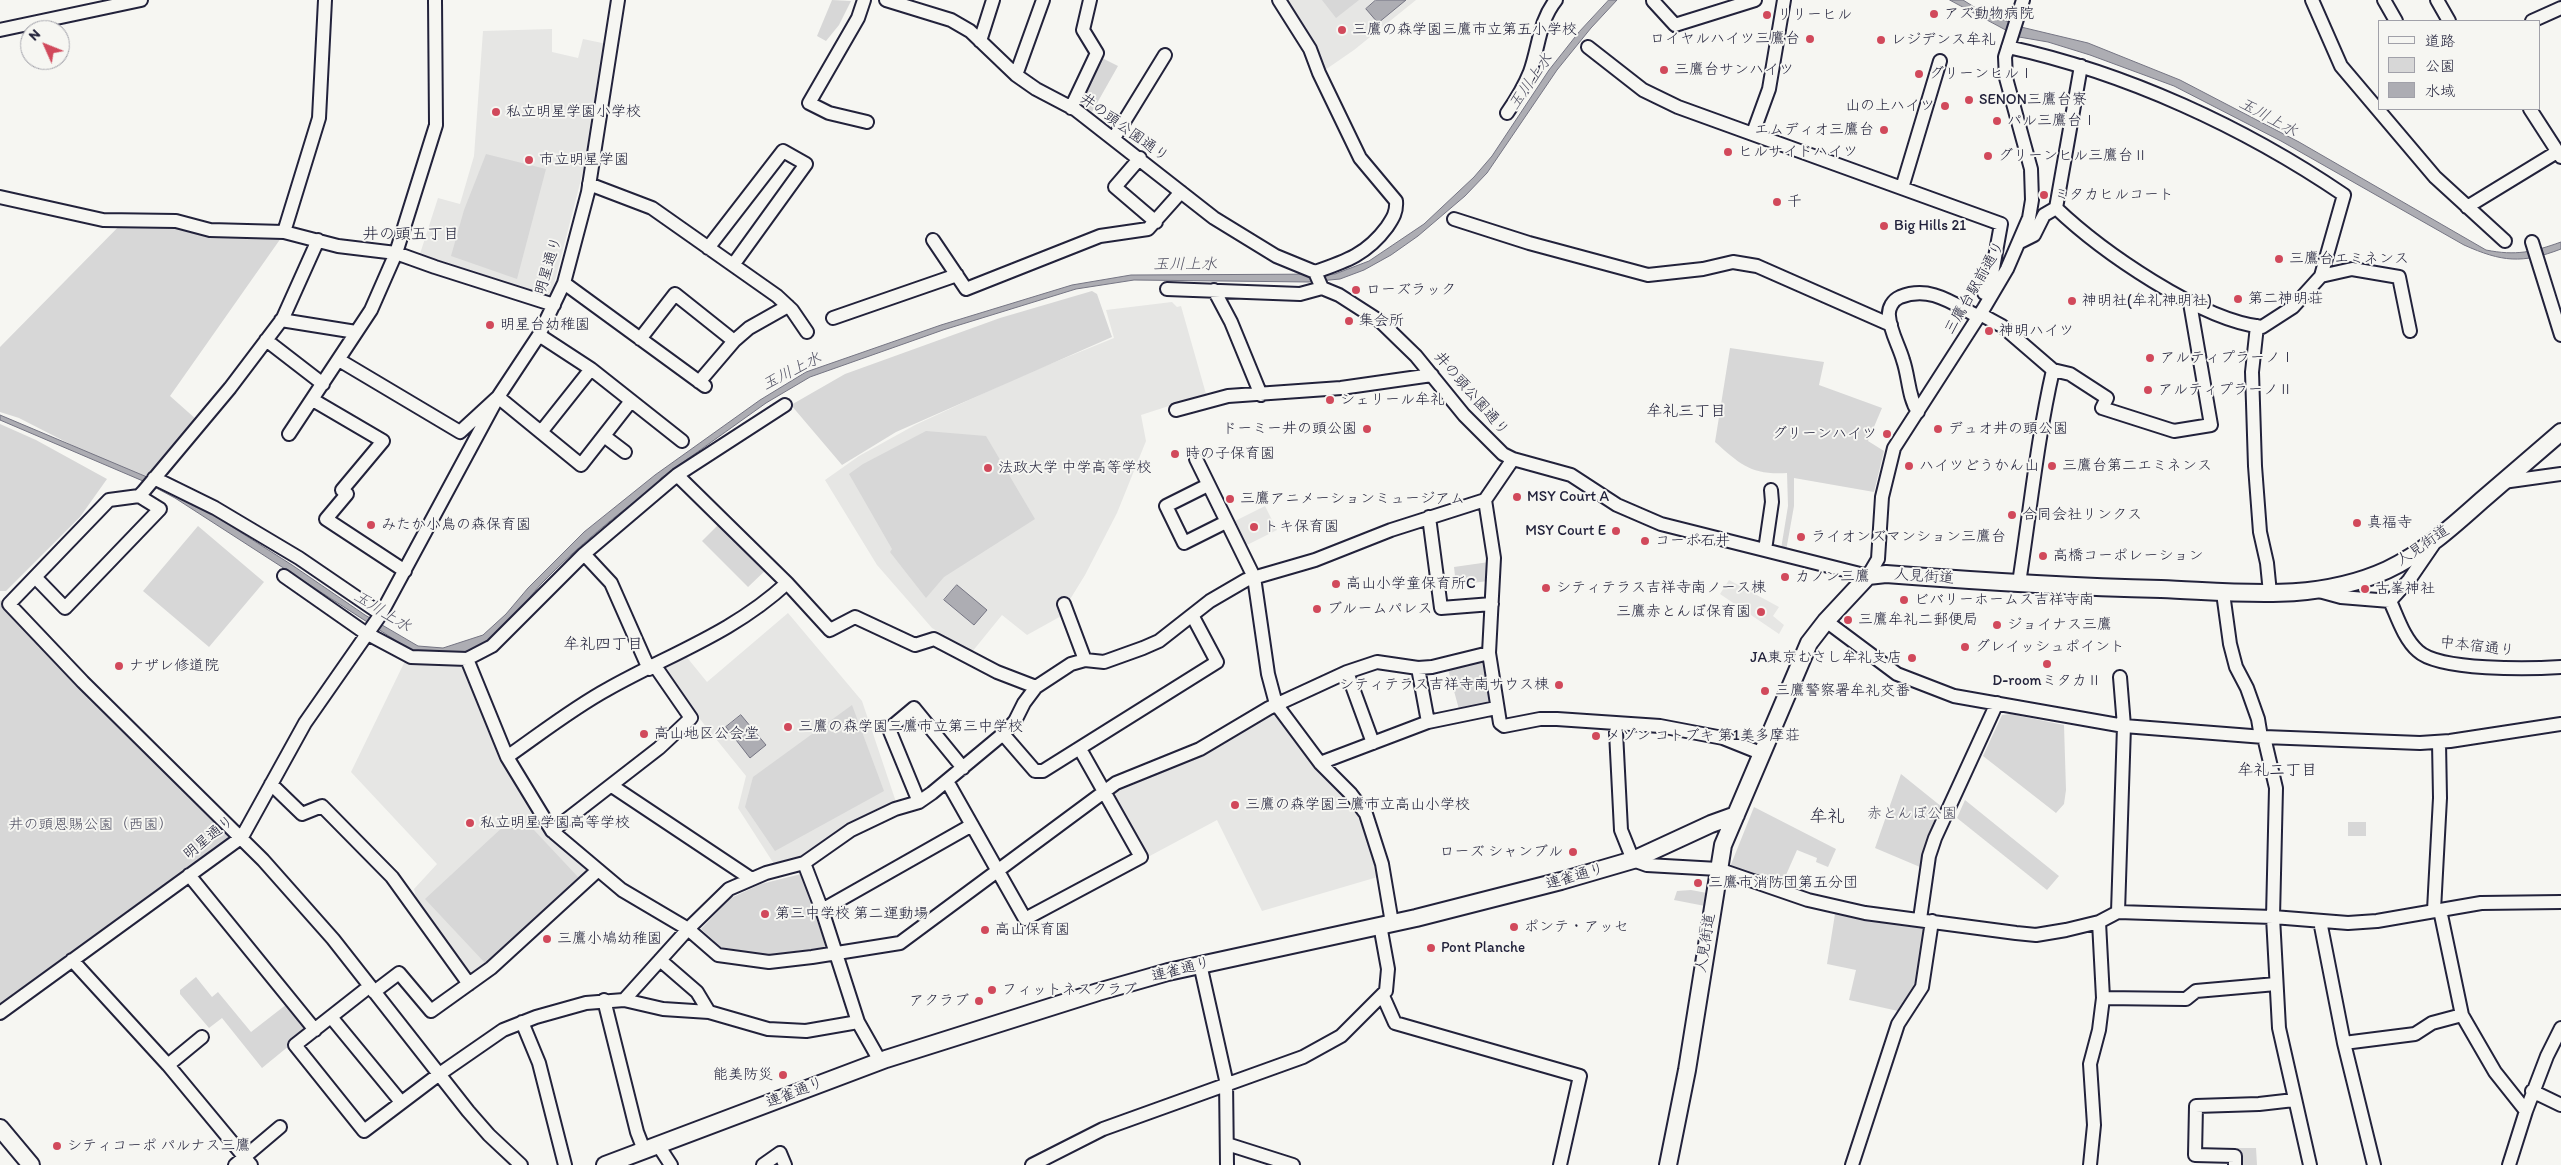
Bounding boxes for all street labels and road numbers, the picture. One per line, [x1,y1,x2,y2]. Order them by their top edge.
street label: 井の頭公園通り [1076,90,1172,166]
street label: 明星通り [532,235,566,297]
street label: 三鷹台駅前通り [1941,238,2009,338]
street label: 井の頭公園通り [1430,348,1512,440]
street label: 人見街道 [2393,522,2453,570]
street label: 人見街道 [1893,566,1955,588]
street label: 中本宿通り [2439,633,2515,661]
street label: 明星通り [180,812,238,864]
street label: 連雀通り [1544,860,1606,894]
street label: 人見街道 [1692,912,1720,974]
street label: 連雀通り [1150,954,1212,986]
street label: 連雀通り [764,1074,826,1112]

